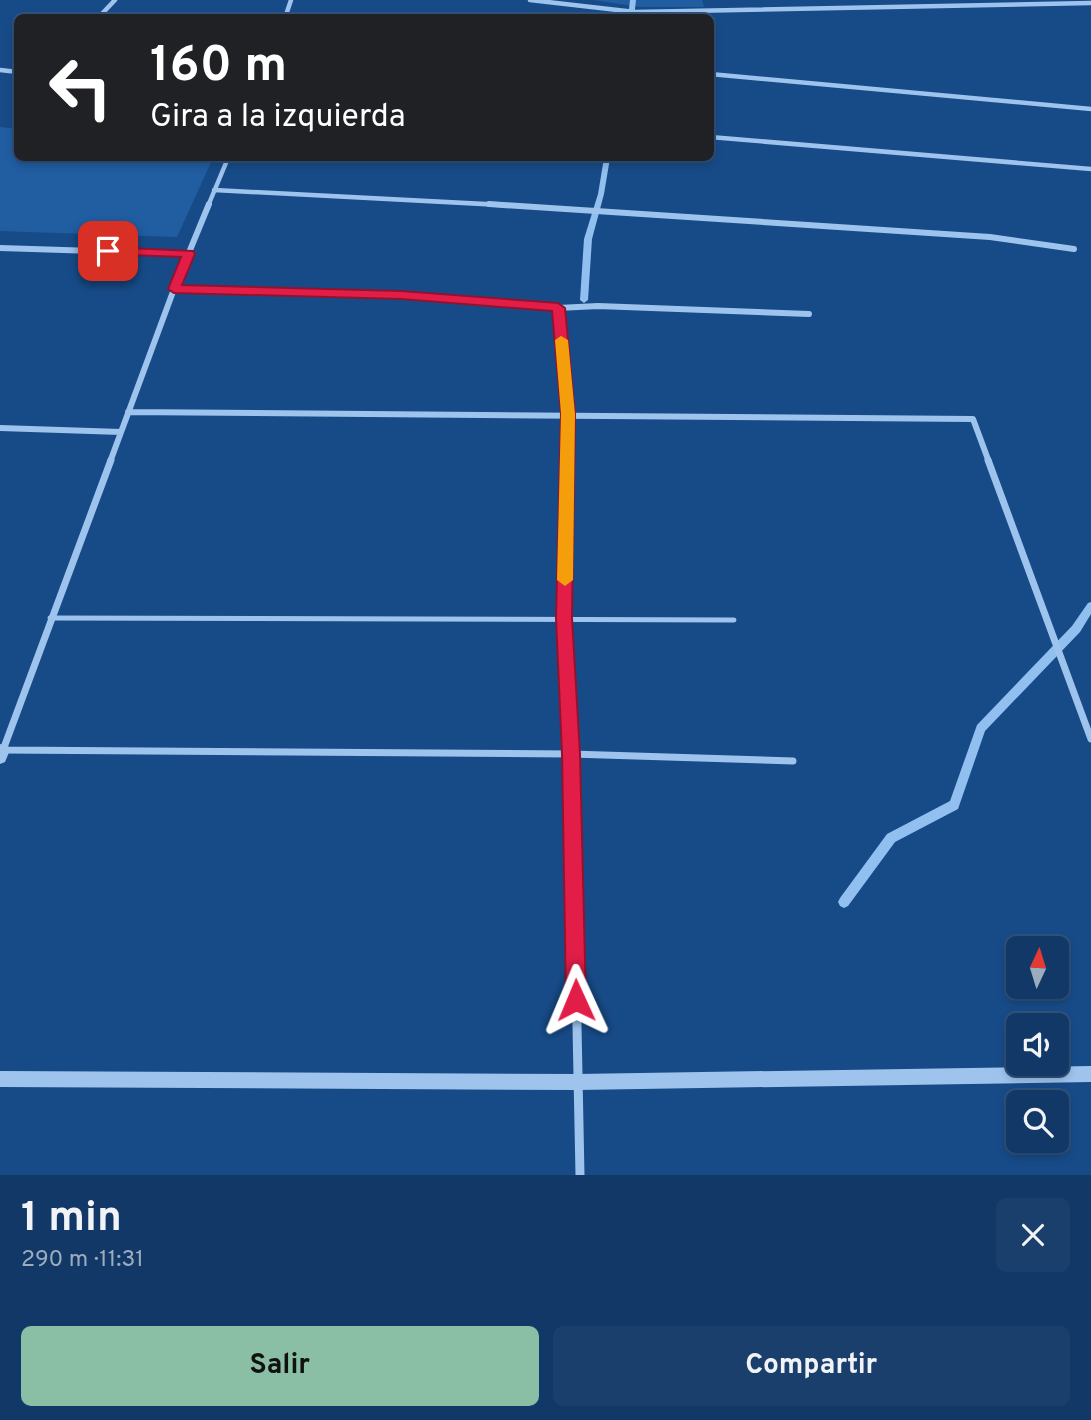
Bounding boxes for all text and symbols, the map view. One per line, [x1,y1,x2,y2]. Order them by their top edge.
text: 160 m [150,37,287,99]
icon: left [35,42,126,133]
text: Gira a la izquierda [150,98,406,138]
pin [78,221,138,281]
icon: arrive [89,232,127,270]
north arrow [1006,936,1069,999]
map controls [1006,936,1069,1153]
position arrow [539,963,613,1037]
button: sound [1006,1013,1069,1076]
button: search [1006,1090,1069,1153]
text: 1 min [21,1193,122,1246]
button: close [996,1198,1070,1272]
text: 290 m · 11:31 [21,1246,144,1275]
button: Salir [21,1326,539,1406]
button: Compartir [553,1326,1070,1406]

